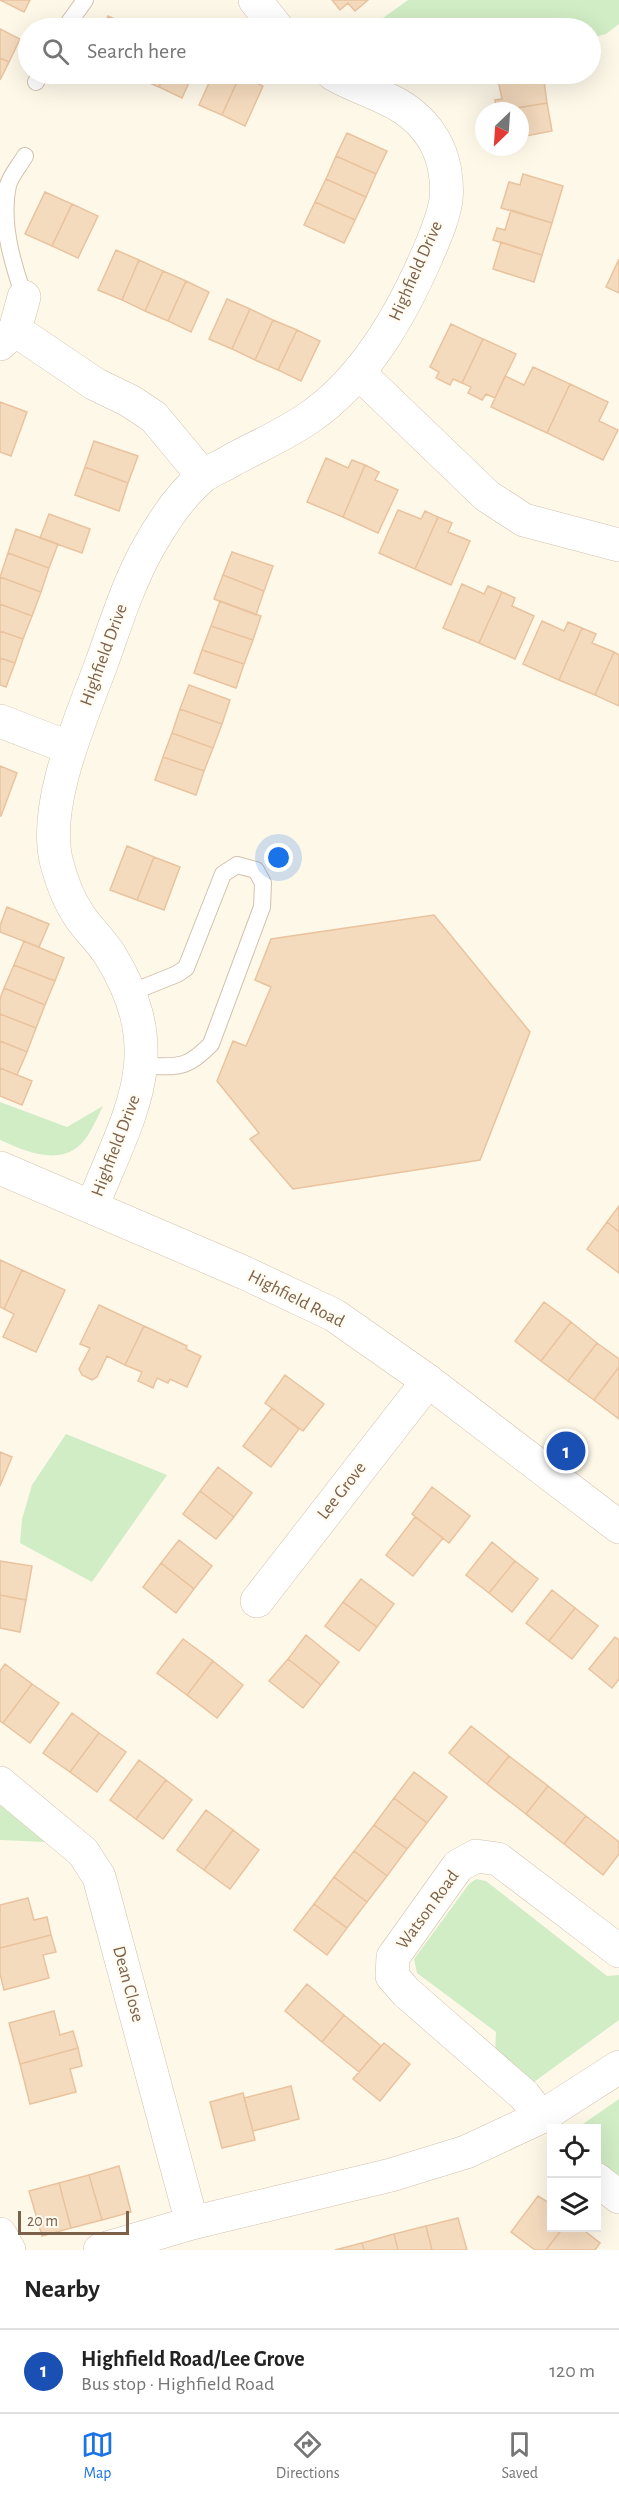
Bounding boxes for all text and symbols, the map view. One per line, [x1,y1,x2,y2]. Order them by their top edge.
search box [18,18,601,84]
icon: search [39,35,72,68]
text: Search here [87,40,186,62]
north arrow [475,102,529,156]
street label: Highfield Drive [386,218,446,324]
street label: Highfield Drive [77,602,131,708]
your location [264,843,293,872]
street label: Highfield Drive [88,1093,144,1199]
street label: Highfield Road [245,1267,347,1331]
pin: 1 [546,1428,586,1474]
street label: Lee Grove [314,1459,370,1523]
street label: Watson Road [394,1867,462,1953]
street label: Dean Close [109,1944,147,2024]
map controls [547,2124,601,2232]
button: locate [547,2124,601,2178]
button: layers [547,2178,601,2232]
scale bar [18,2208,129,2236]
text: 20 m [27,2213,58,2229]
text: Nearby [24,2276,100,2302]
text: Highfield Road/Lee Grove [81,2348,305,2370]
text: 1 [40,2361,47,2381]
text: 120 m [549,2361,595,2381]
text: Bus stop · Highfield Road [81,2374,274,2394]
tab: Map [81,2428,114,2483]
tab: Directions [276,2428,340,2483]
tab: Saved [501,2428,538,2483]

